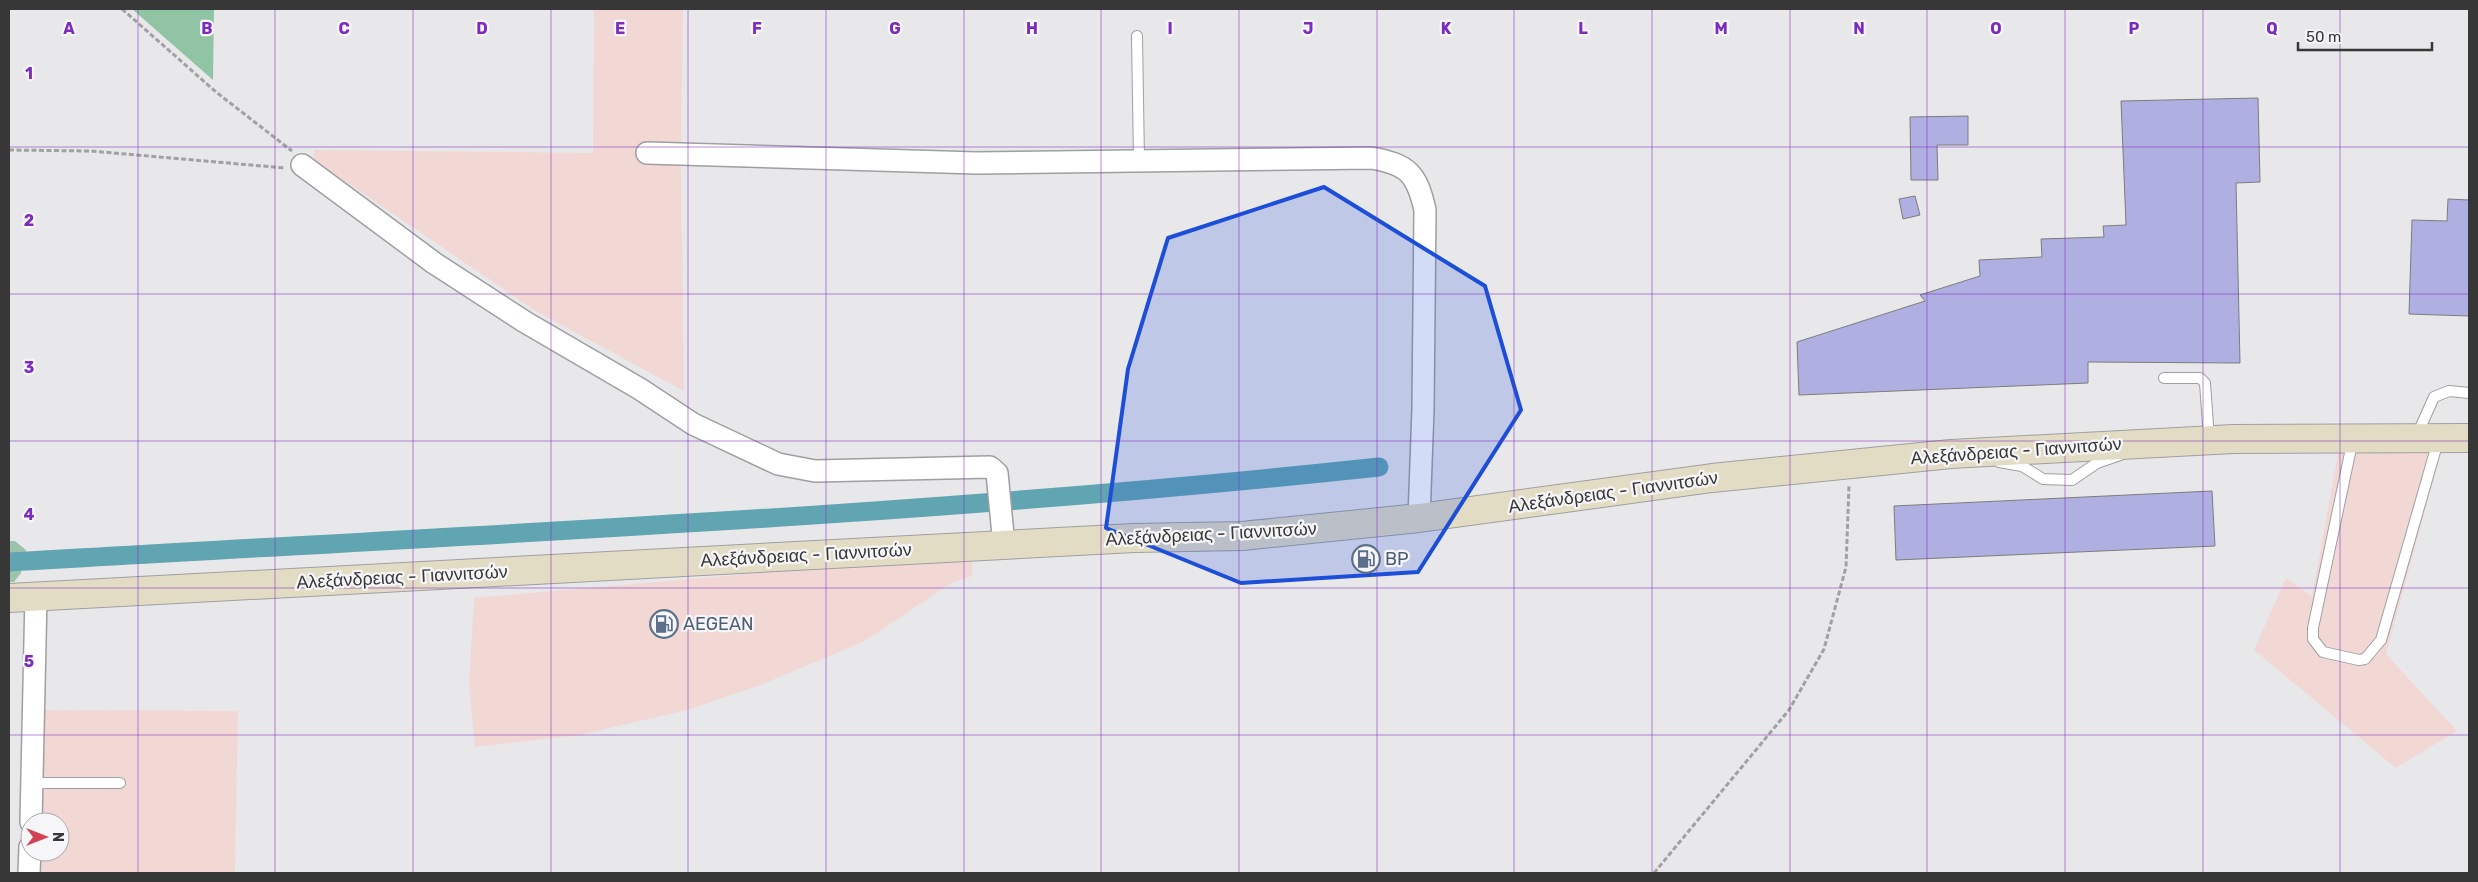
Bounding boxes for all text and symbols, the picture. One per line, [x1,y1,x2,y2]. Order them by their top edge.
text: A [63,19,75,38]
text: B [201,19,213,38]
text: C [338,19,350,38]
text: D [476,19,488,38]
text: E [615,19,625,38]
text: F [752,19,762,38]
text: G [889,19,901,38]
text: H [1026,19,1038,38]
text: I [1167,19,1173,38]
text: J [1303,19,1313,38]
text: K [1441,19,1452,38]
text: L [1578,19,1588,38]
text: M [1714,19,1728,38]
text: N [1853,19,1865,38]
text: O [1990,19,2002,38]
text: P [2129,19,2140,38]
text: Q [2266,19,2278,38]
scale bar [2298,20,2432,52]
text: 50 m [2306,28,2341,46]
text: 1 [25,64,33,83]
text: 2 [24,211,34,230]
text: 3 [24,358,34,377]
street label: Αλεξάνδρειας - Γιαννιτσών [1910,433,2122,469]
street label: Αλεξάνδρειας - Γιαννιτσών [1507,466,1719,518]
text: 4 [24,505,35,524]
street label: Αλεξάνδρειας - Γιαννιτσών [1105,517,1317,551]
street label: Αλεξάνδρειας - Γιαννιτσών [700,538,912,572]
fuel station icon: BP [1351,544,1381,574]
place label: BP [1385,548,1409,570]
street label: Αλεξάνδρειας - Γιαννιτσών [296,560,508,594]
fuel station icon: AEGEAN [649,609,679,639]
place label: AEGEAN [683,613,754,635]
text: 5 [24,652,34,671]
north arrow [20,812,70,862]
text: N [49,832,66,842]

